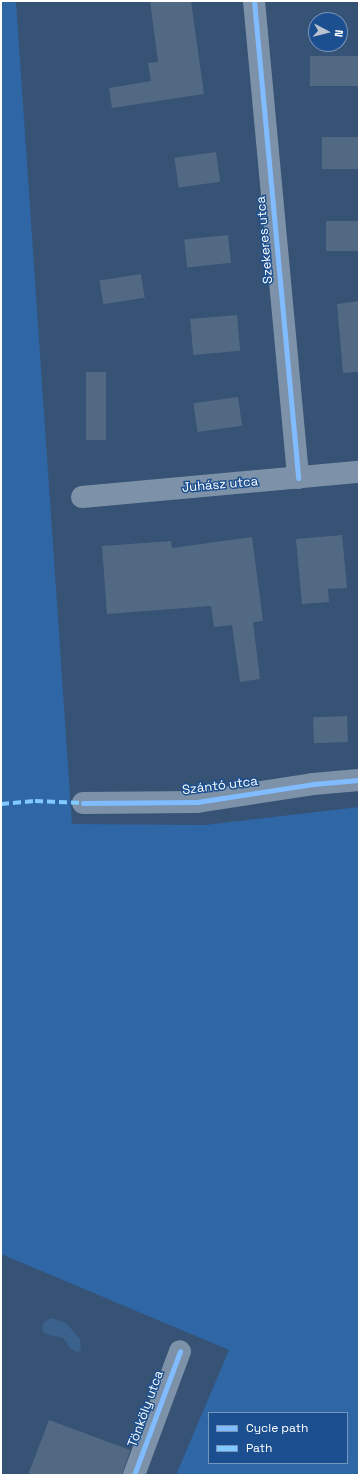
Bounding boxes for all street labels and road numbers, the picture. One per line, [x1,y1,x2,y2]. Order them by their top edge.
street label: Szekeres utca [253,195,277,285]
street label: Juhász utca [181,474,259,496]
street label: Szántó utca [181,774,259,798]
street label: Tönköly utca [125,1369,167,1449]

